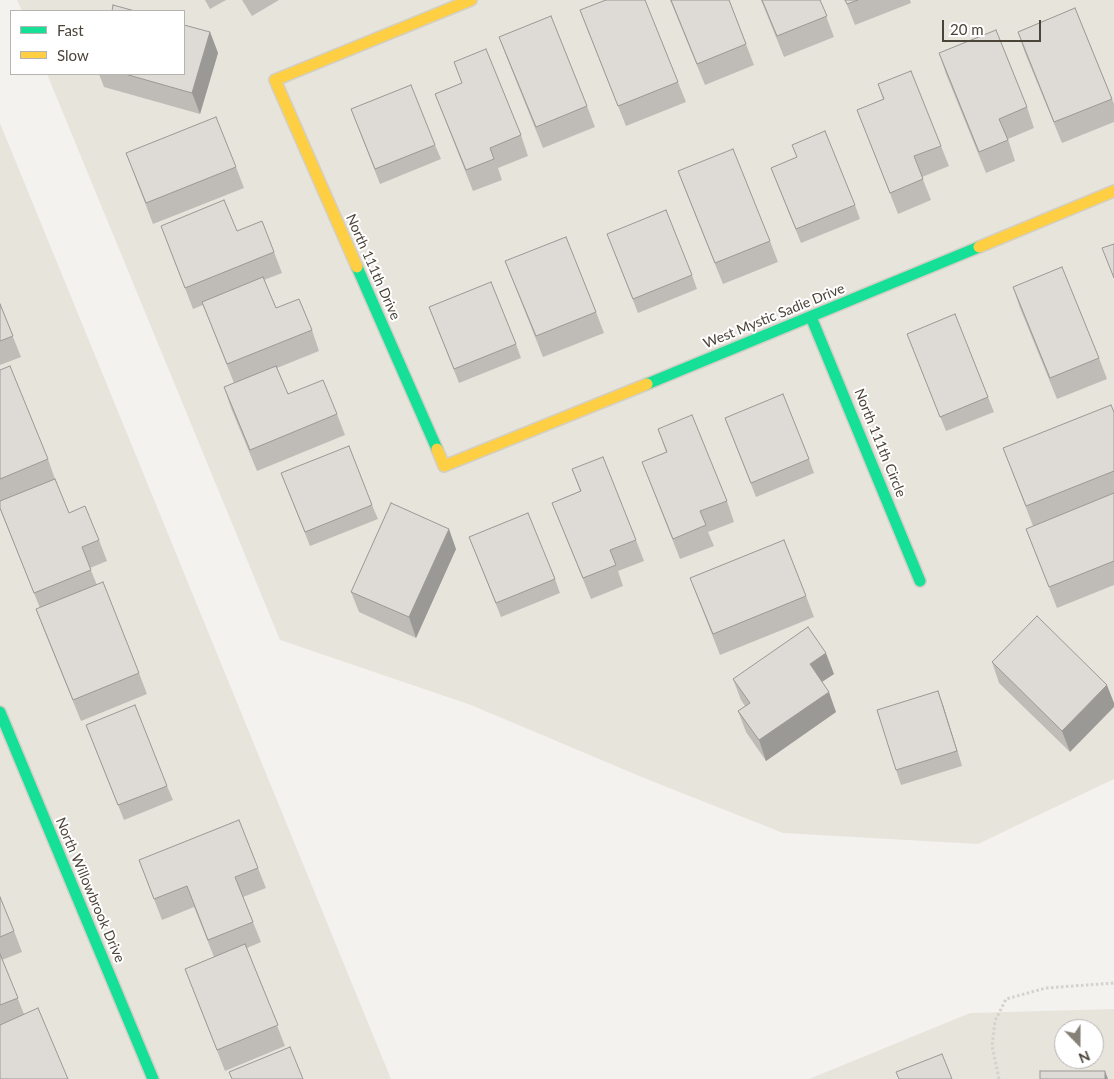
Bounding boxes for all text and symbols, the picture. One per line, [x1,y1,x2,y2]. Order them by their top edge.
legend [10,10,185,75]
scale bar [944,10,1043,42]
text: 20 m [950,20,984,38]
text: Fast [57,21,84,39]
text: Slow [57,46,89,64]
street label: North 111th Drive [342,211,404,323]
street label: West Mystic Sadie Drive [701,280,847,352]
street label: North 111th Circle [851,386,909,500]
street label: North Willowbrook Drive [52,815,128,965]
north arrow [1054,1019,1104,1069]
text: N [1076,1048,1093,1067]

